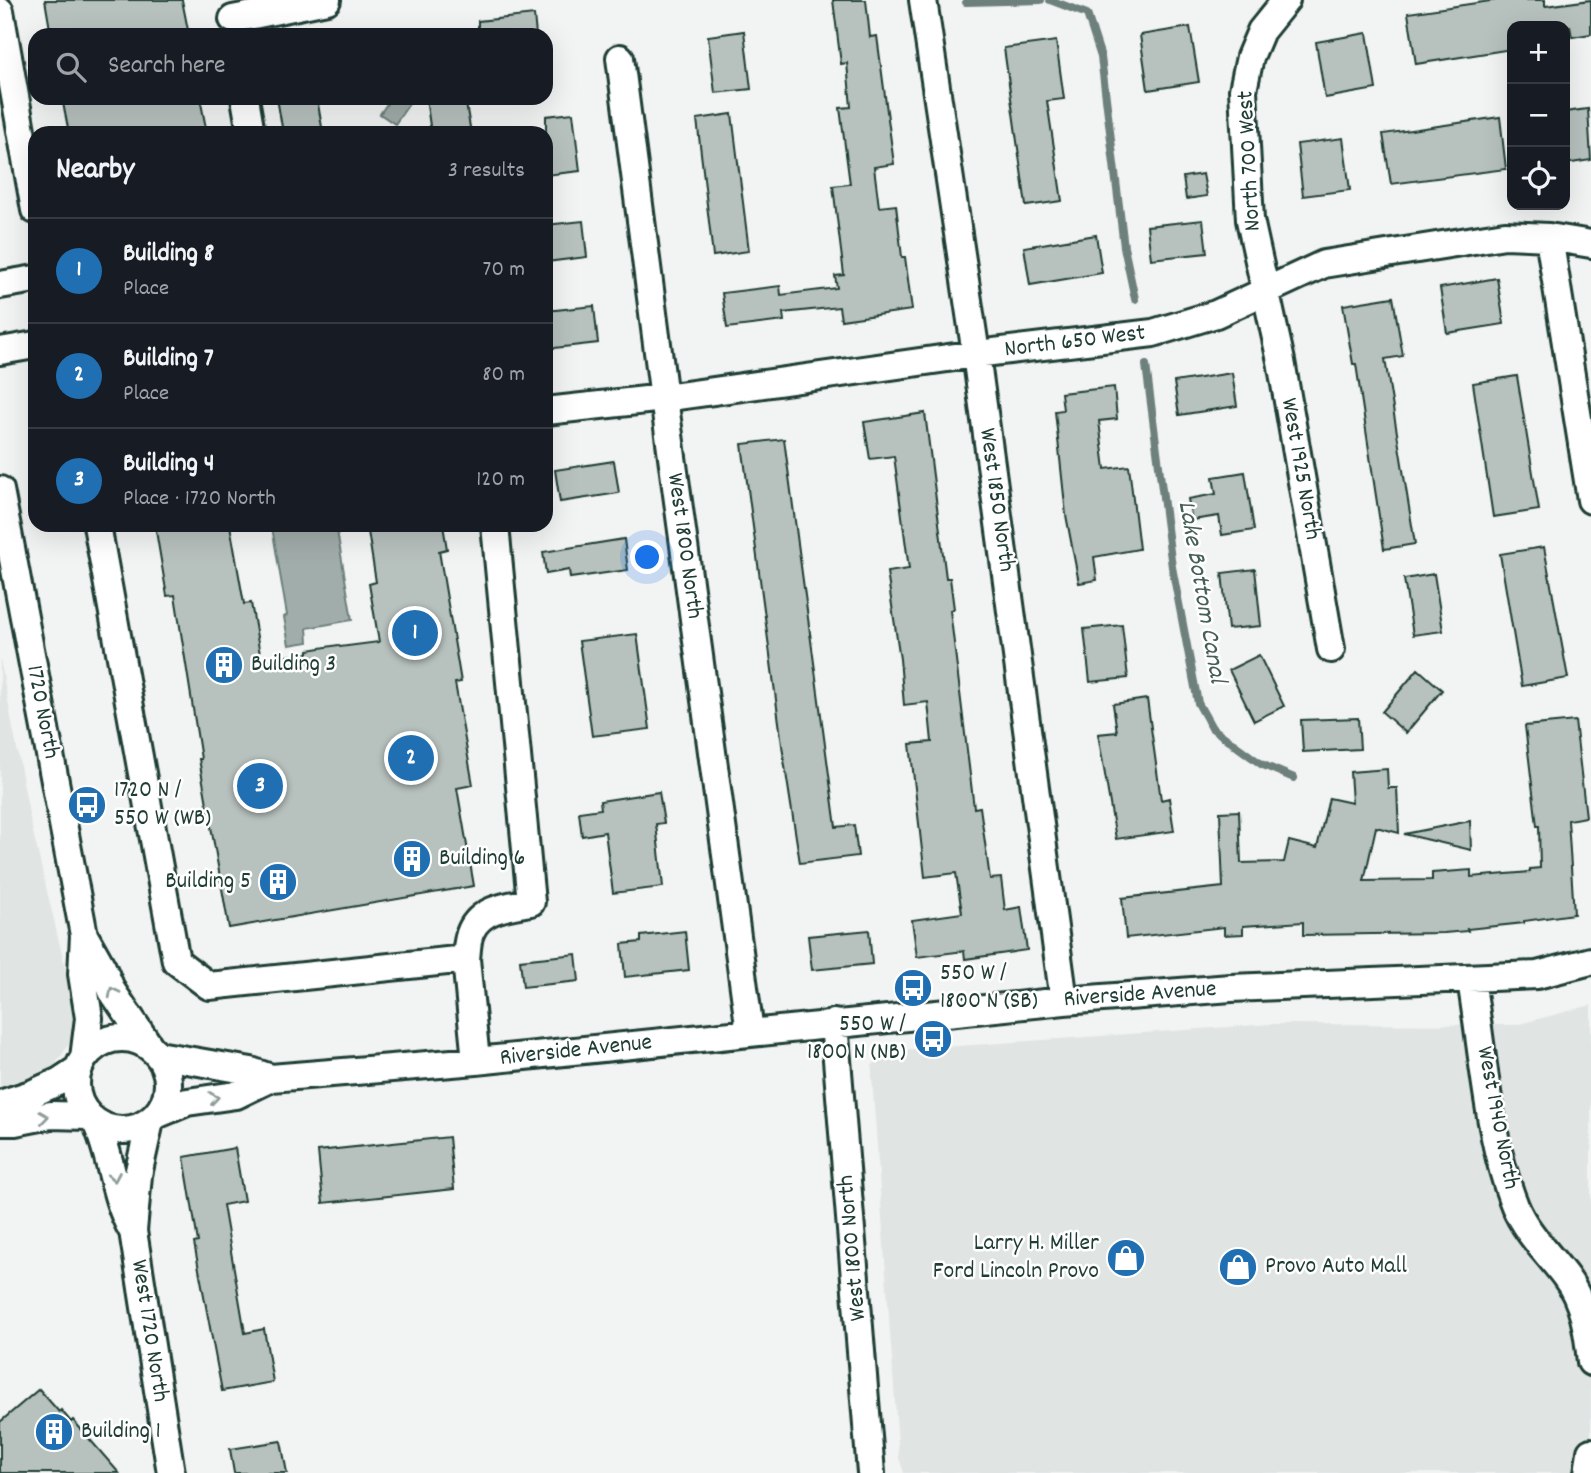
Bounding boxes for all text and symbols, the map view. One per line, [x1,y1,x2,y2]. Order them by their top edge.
map controls [1507,21,1570,210]
button: + [1507,21,1570,84]
search box [28,28,553,105]
icon: search [52,48,90,86]
text: Search here [108,48,226,85]
button: − [1507,84,1570,147]
street label: North 700 West [1229,90,1271,232]
button: locate [1507,147,1570,210]
text: Nearby [56,150,134,193]
text: 3 results [448,155,525,188]
text: Building 8 [123,236,214,273]
text: 1 [76,254,82,287]
text: 70 m [483,254,525,287]
text: Place [123,273,169,306]
street label: North 650 West [1003,316,1147,367]
text: Building 7 [123,341,214,378]
text: 2 [74,359,84,392]
text: 80 m [482,359,525,392]
text: Place [123,378,169,411]
street label: West 1925 North [1271,395,1329,543]
street label: West 1850 North [969,426,1023,574]
text: Building 4 [123,446,215,483]
text: 3 [74,464,84,497]
text: 120 m [476,464,525,497]
street label: West 1800 North [657,471,711,621]
text: Place · 1720 North [123,483,276,516]
water label: Lake Bottom Canal [1167,498,1236,688]
your location [630,540,664,574]
pin: 1 [392,607,438,659]
building icon: Building 3 [203,644,245,686]
place label: Building 3 [251,648,336,682]
street label: 1720 North [16,662,68,762]
pin: 2 [388,732,434,784]
pin: 3 [237,760,283,812]
place label: 1720 N / 550 W (WB) [114,774,211,836]
bus stop icon: 1720 N / 550 W (WB) [66,784,108,826]
building icon: Building 6 [391,838,433,880]
place label: Building 6 [439,842,525,876]
building icon: Building 5 [257,861,299,903]
place label: Building 5 [165,865,251,899]
place label: 550 W / 1800 N (SB) [940,957,1038,1019]
bus stop icon: 550 W / 1800 N (SB) [892,967,934,1009]
street label: Riverside Avenue [1062,973,1218,1017]
one-way arrow [108,987,122,1000]
place label: 550 W / 1800 N (NB) [807,1008,906,1070]
bus stop icon: 550 W / 1800 N (NB) [912,1018,954,1060]
street label: Riverside Avenue [498,1026,654,1076]
street label: West 1940 North [1466,1044,1528,1192]
one-way arrow [208,1090,220,1105]
one-way arrow [38,1109,50,1124]
one-way arrow [105,1171,120,1183]
street label: West 1800 North [830,1173,876,1323]
place label: Larry H. Miller Ford Lincoln Provo [933,1227,1099,1289]
shop icon: Larry H. Miller Ford Lincoln Provo [1105,1237,1147,1279]
shop icon: Provo Auto Mall [1217,1246,1259,1288]
place label: Provo Auto Mall [1265,1250,1407,1284]
street label: West 1720 North [121,1257,177,1405]
building icon: Building 1 [33,1411,75,1453]
place label: Building 1 [81,1415,161,1449]

